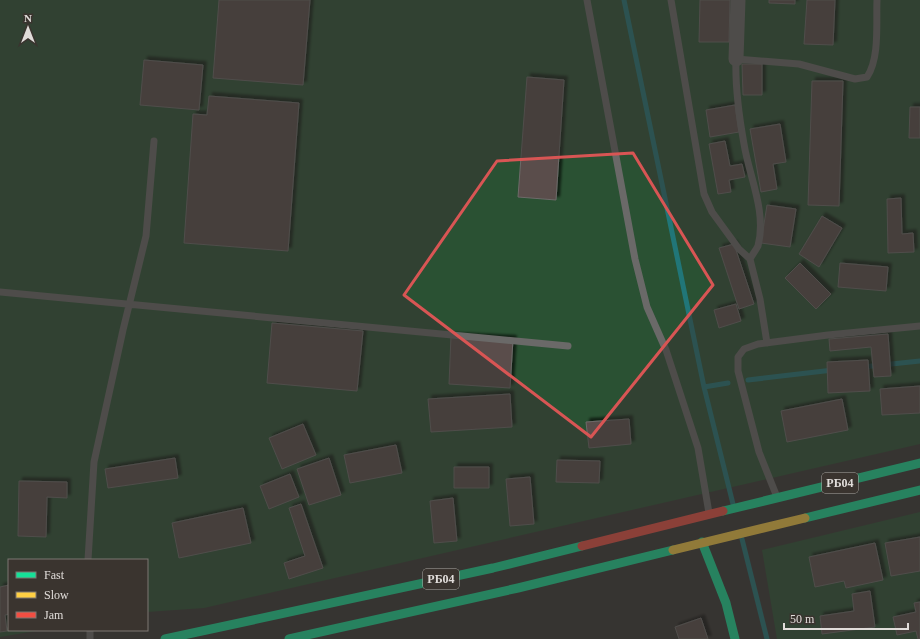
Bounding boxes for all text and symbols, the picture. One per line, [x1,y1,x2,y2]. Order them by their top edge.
north arrow [8,8,48,48]
text: N [24,12,32,24]
road number: РБ04 [822,473,858,493]
legend [8,559,148,631]
text: Fast [44,568,65,582]
road number: РБ04 [423,569,459,589]
text: Slow [44,588,69,602]
scale bar [784,605,908,631]
text: Jam [44,608,64,622]
text: 50 m [790,612,815,626]

